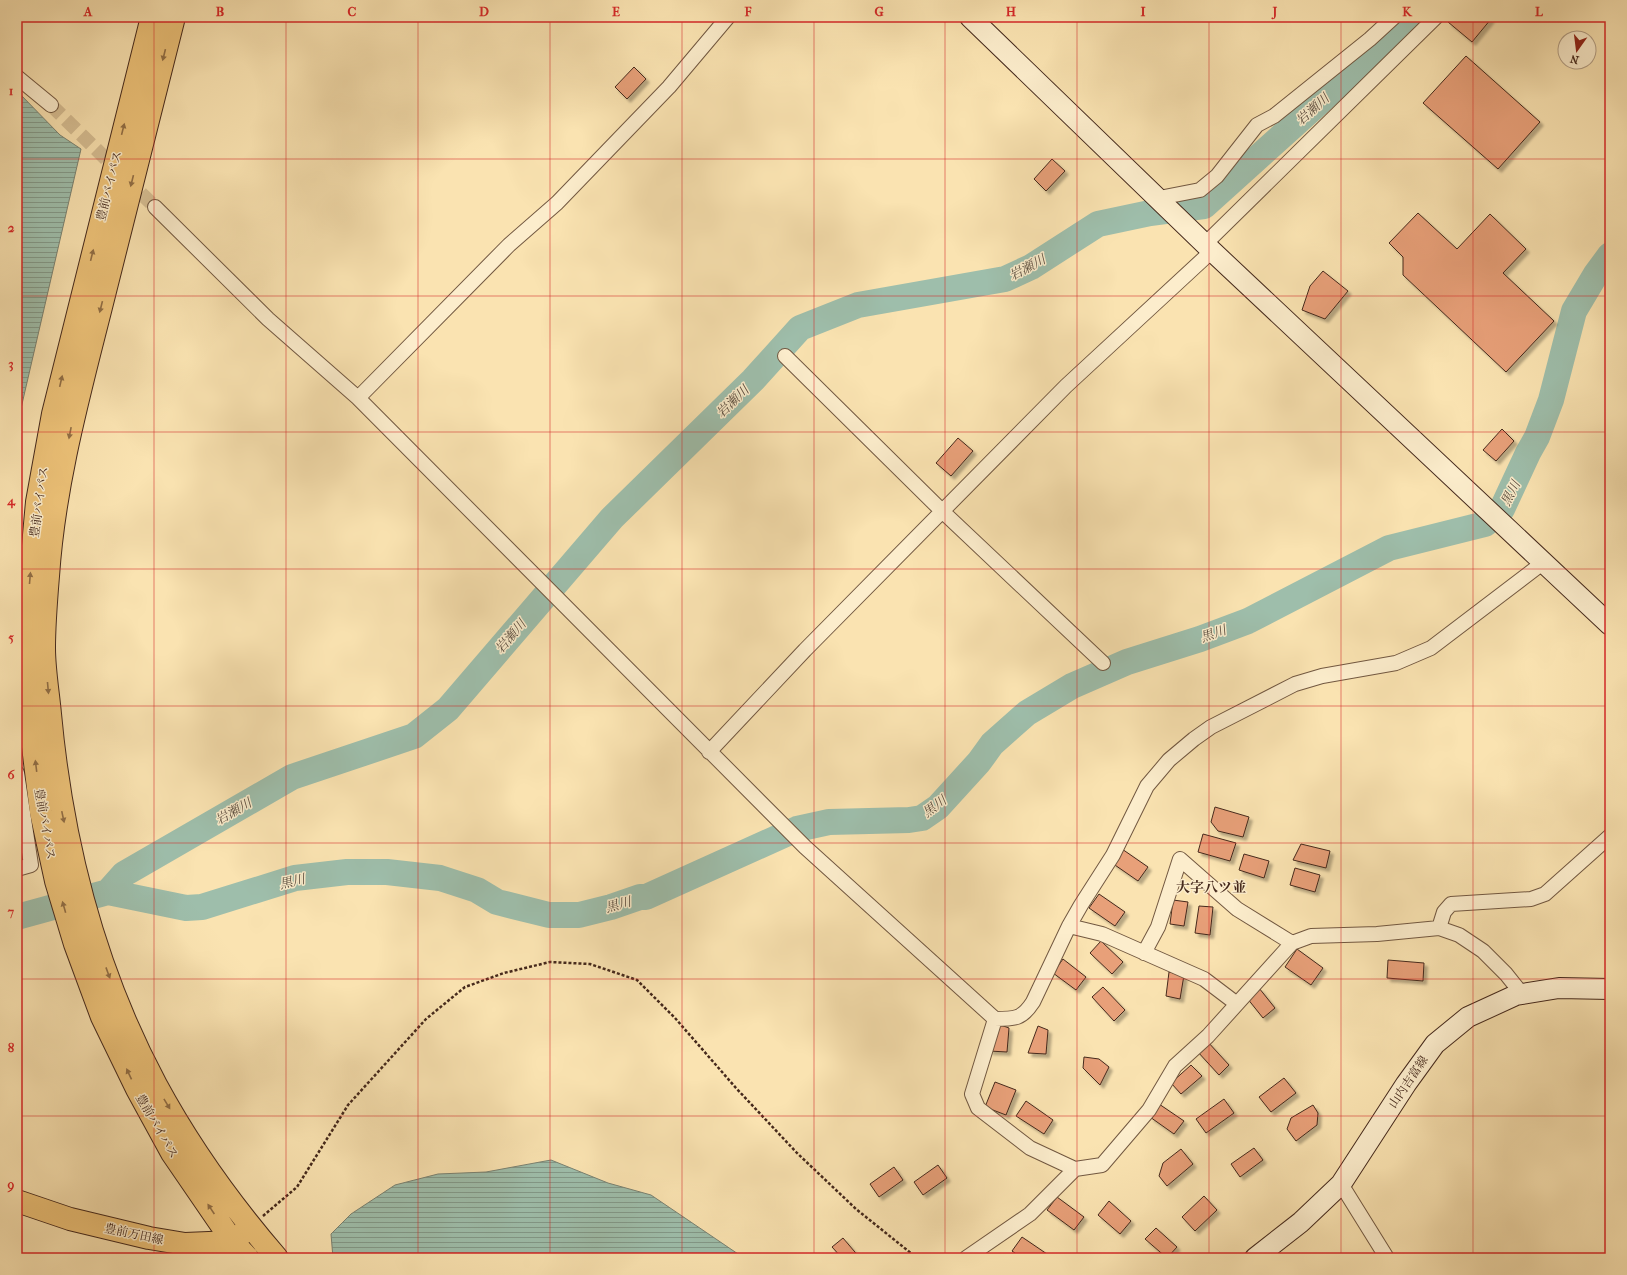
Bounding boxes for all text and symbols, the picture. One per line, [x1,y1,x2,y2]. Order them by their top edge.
text: A [83,4,93,19]
text: B [216,4,225,19]
text: C [348,4,357,19]
text: D [479,4,489,19]
text: E [612,4,620,19]
text: F [744,4,752,19]
text: G [874,4,884,19]
text: H [1006,4,1017,19]
text: I [1140,4,1146,19]
text: J [1271,4,1278,20]
text: K [1402,4,1413,19]
text: L [1535,4,1544,19]
north arrow [1557,30,1597,70]
one-way arrow [161,49,167,61]
text: N [1568,52,1580,67]
text: 1 [9,83,14,98]
water label: 岩瀬川 [1293,89,1333,128]
one-way arrow [121,122,127,135]
street label: 豊前バイパス [94,149,124,223]
one-way arrow [129,175,135,187]
text: 2 [8,220,15,235]
one-way arrow [89,248,95,260]
water label: 岩瀬川 [1006,251,1050,283]
one-way arrow [97,301,103,313]
text: 3 [8,356,14,372]
one-way arrow [59,375,65,387]
water label: 岩瀬川 [713,381,753,420]
one-way arrow [67,427,73,439]
street label: 豊前バイパス [27,465,51,539]
water label: 黒川 [1498,476,1524,508]
text: 4 [6,493,16,509]
one-way arrow [27,572,33,584]
water label: 岩瀬川 [492,615,530,656]
water label: 黒川 [1198,622,1230,645]
text: 5 [8,630,14,645]
one-way arrow [44,682,51,694]
one-way arrow [33,760,39,772]
text: 6 [7,767,15,782]
street label: 豊前バイパス [32,787,58,861]
water label: 黒川 [919,791,951,820]
water label: 岩瀬川 [213,794,256,828]
one-way arrow [61,811,67,823]
water label: 黒川 [278,871,308,892]
district label: 大字八ツ並 [1176,879,1246,896]
water label: 黒川 [604,893,635,915]
one-way arrow [61,901,67,913]
text: 7 [7,904,15,919]
one-way arrow [105,967,111,979]
text: 8 [8,1040,15,1055]
street label: 山内吉富線 [1385,1053,1431,1111]
one-way arrow [126,1068,132,1080]
street label: 豊前バイパス [133,1091,181,1161]
one-way arrow [164,1098,171,1110]
text: 9 [7,1177,15,1193]
one-way arrow [207,1204,215,1215]
street label: 豊前万田線 [103,1221,165,1247]

